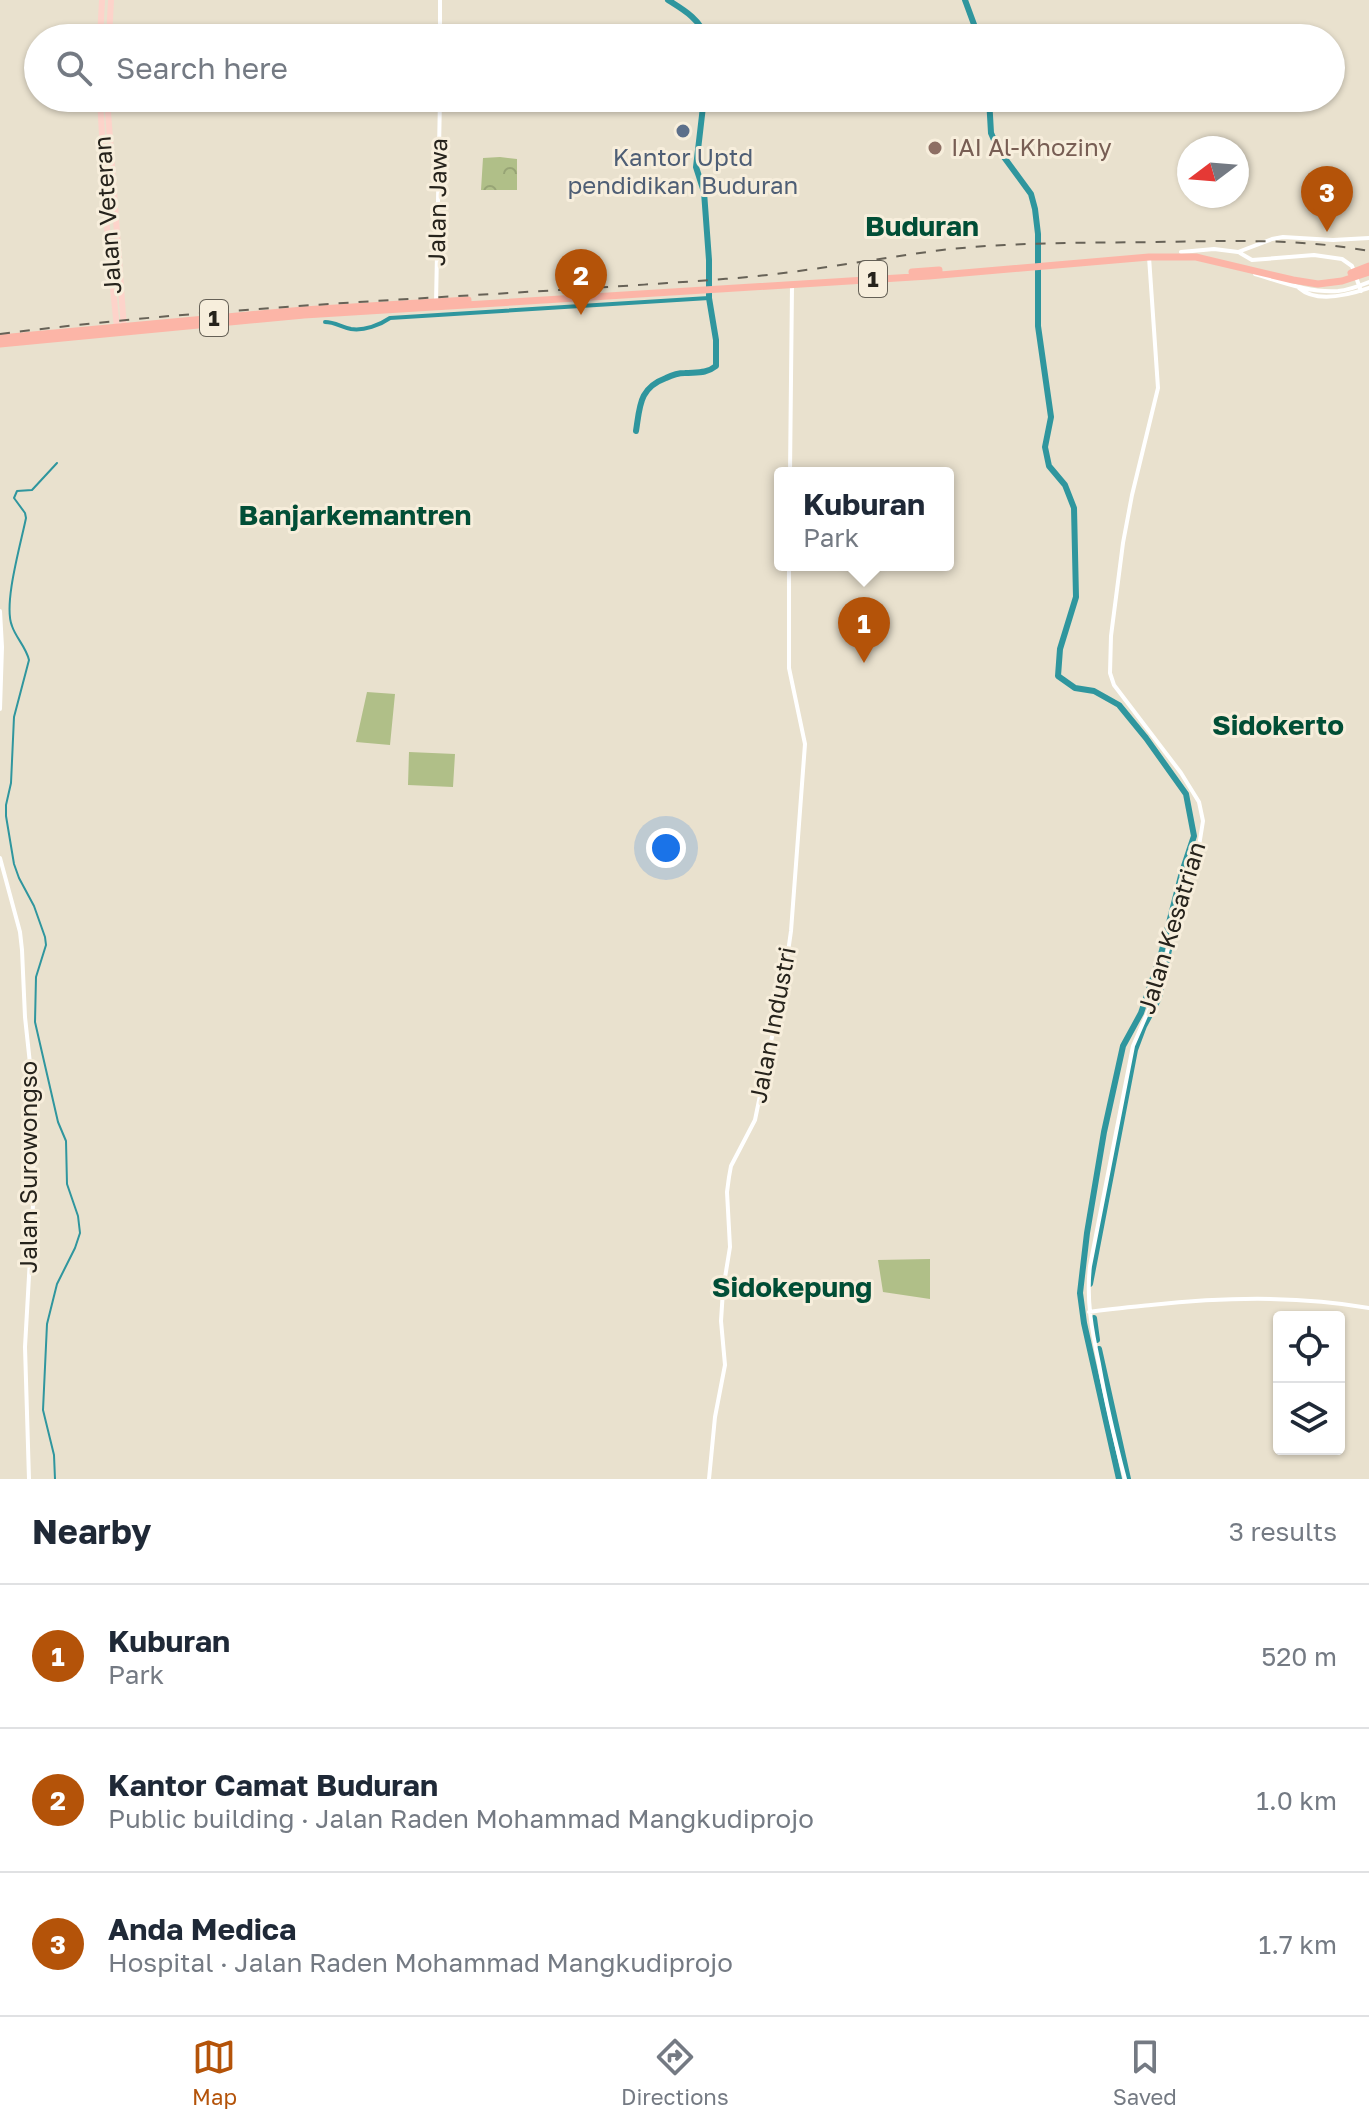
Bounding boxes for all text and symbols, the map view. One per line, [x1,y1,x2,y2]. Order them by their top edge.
search box [24,24,1345,112]
icon: search [52,46,96,90]
text: Search here [116,50,288,86]
marker: Kantor Uptd pendidikan Buduran [674,122,692,140]
place label: IAI Al-Khoziny [951,132,1112,161]
street label: Jalan Veteran [87,135,126,295]
north arrow [1177,136,1249,208]
street label: Jalan Jawa [421,138,452,266]
marker: IAI Al-Khoziny [926,139,944,157]
place label: Kantor Uptd pendidikan Buduran [568,142,798,199]
pin: 3 [1301,166,1353,232]
district label: Buduran [865,209,979,242]
pin: 2 [555,249,607,315]
road number: 1 [859,261,887,297]
road number: 1 [200,300,228,336]
popup [774,467,954,571]
text: Kuburan [803,486,925,522]
district label: Banjarkemantren [239,498,471,531]
text: Park [803,522,859,553]
pin: 1 [838,597,890,663]
district label: Sidokerto [1212,708,1344,741]
your location [646,828,686,868]
street label: Jalan Kesatrian [1131,838,1211,1017]
street label: Jalan Industri [742,944,801,1105]
street label: Jalan Surowongso [13,1061,42,1273]
district label: Sidokepung [712,1270,872,1303]
map controls [1273,1311,1345,1455]
button: locate [1273,1311,1345,1383]
button: layers [1273,1383,1345,1455]
text: Nearby [32,1511,152,1551]
text: 3 results [1229,1516,1337,1547]
text: Kuburan [108,1623,230,1659]
text: 1 [51,1641,65,1672]
text: 520 m [1261,1641,1337,1672]
text: Park [108,1659,164,1690]
text: Kantor Camat Buduran [108,1767,438,1803]
text: 2 [50,1785,66,1816]
text: 1.0 km [1256,1785,1337,1816]
text: Public building · Jalan Raden Mohammad Mangkudiprojo [108,1803,814,1834]
text: Anda Medica [108,1911,297,1947]
text: 3 [50,1929,66,1960]
text: 1.7 km [1259,1929,1337,1960]
text: Hospital · Jalan Raden Mohammad Mangkudiprojo [108,1947,733,1978]
tab: Map [192,2035,237,2110]
tab: Directions [621,2035,729,2110]
tab: Saved [1113,2035,1177,2110]

